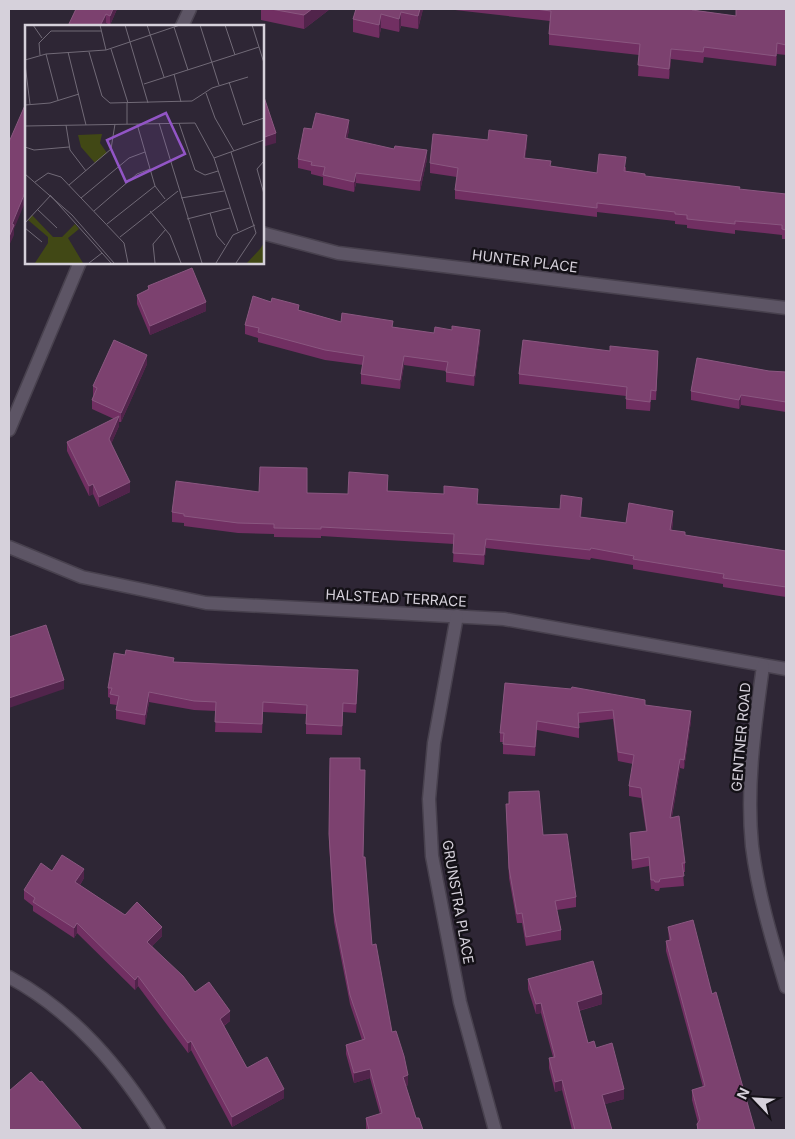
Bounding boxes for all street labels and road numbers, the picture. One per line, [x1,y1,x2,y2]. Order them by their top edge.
street label: HUNTER PLACE [471,246,579,275]
street label: HALSTEAD TERRACE [325,585,467,610]
street label: GENTNER ROAD [727,682,754,792]
street label: GRUNSTRA PLACE [439,839,478,965]

